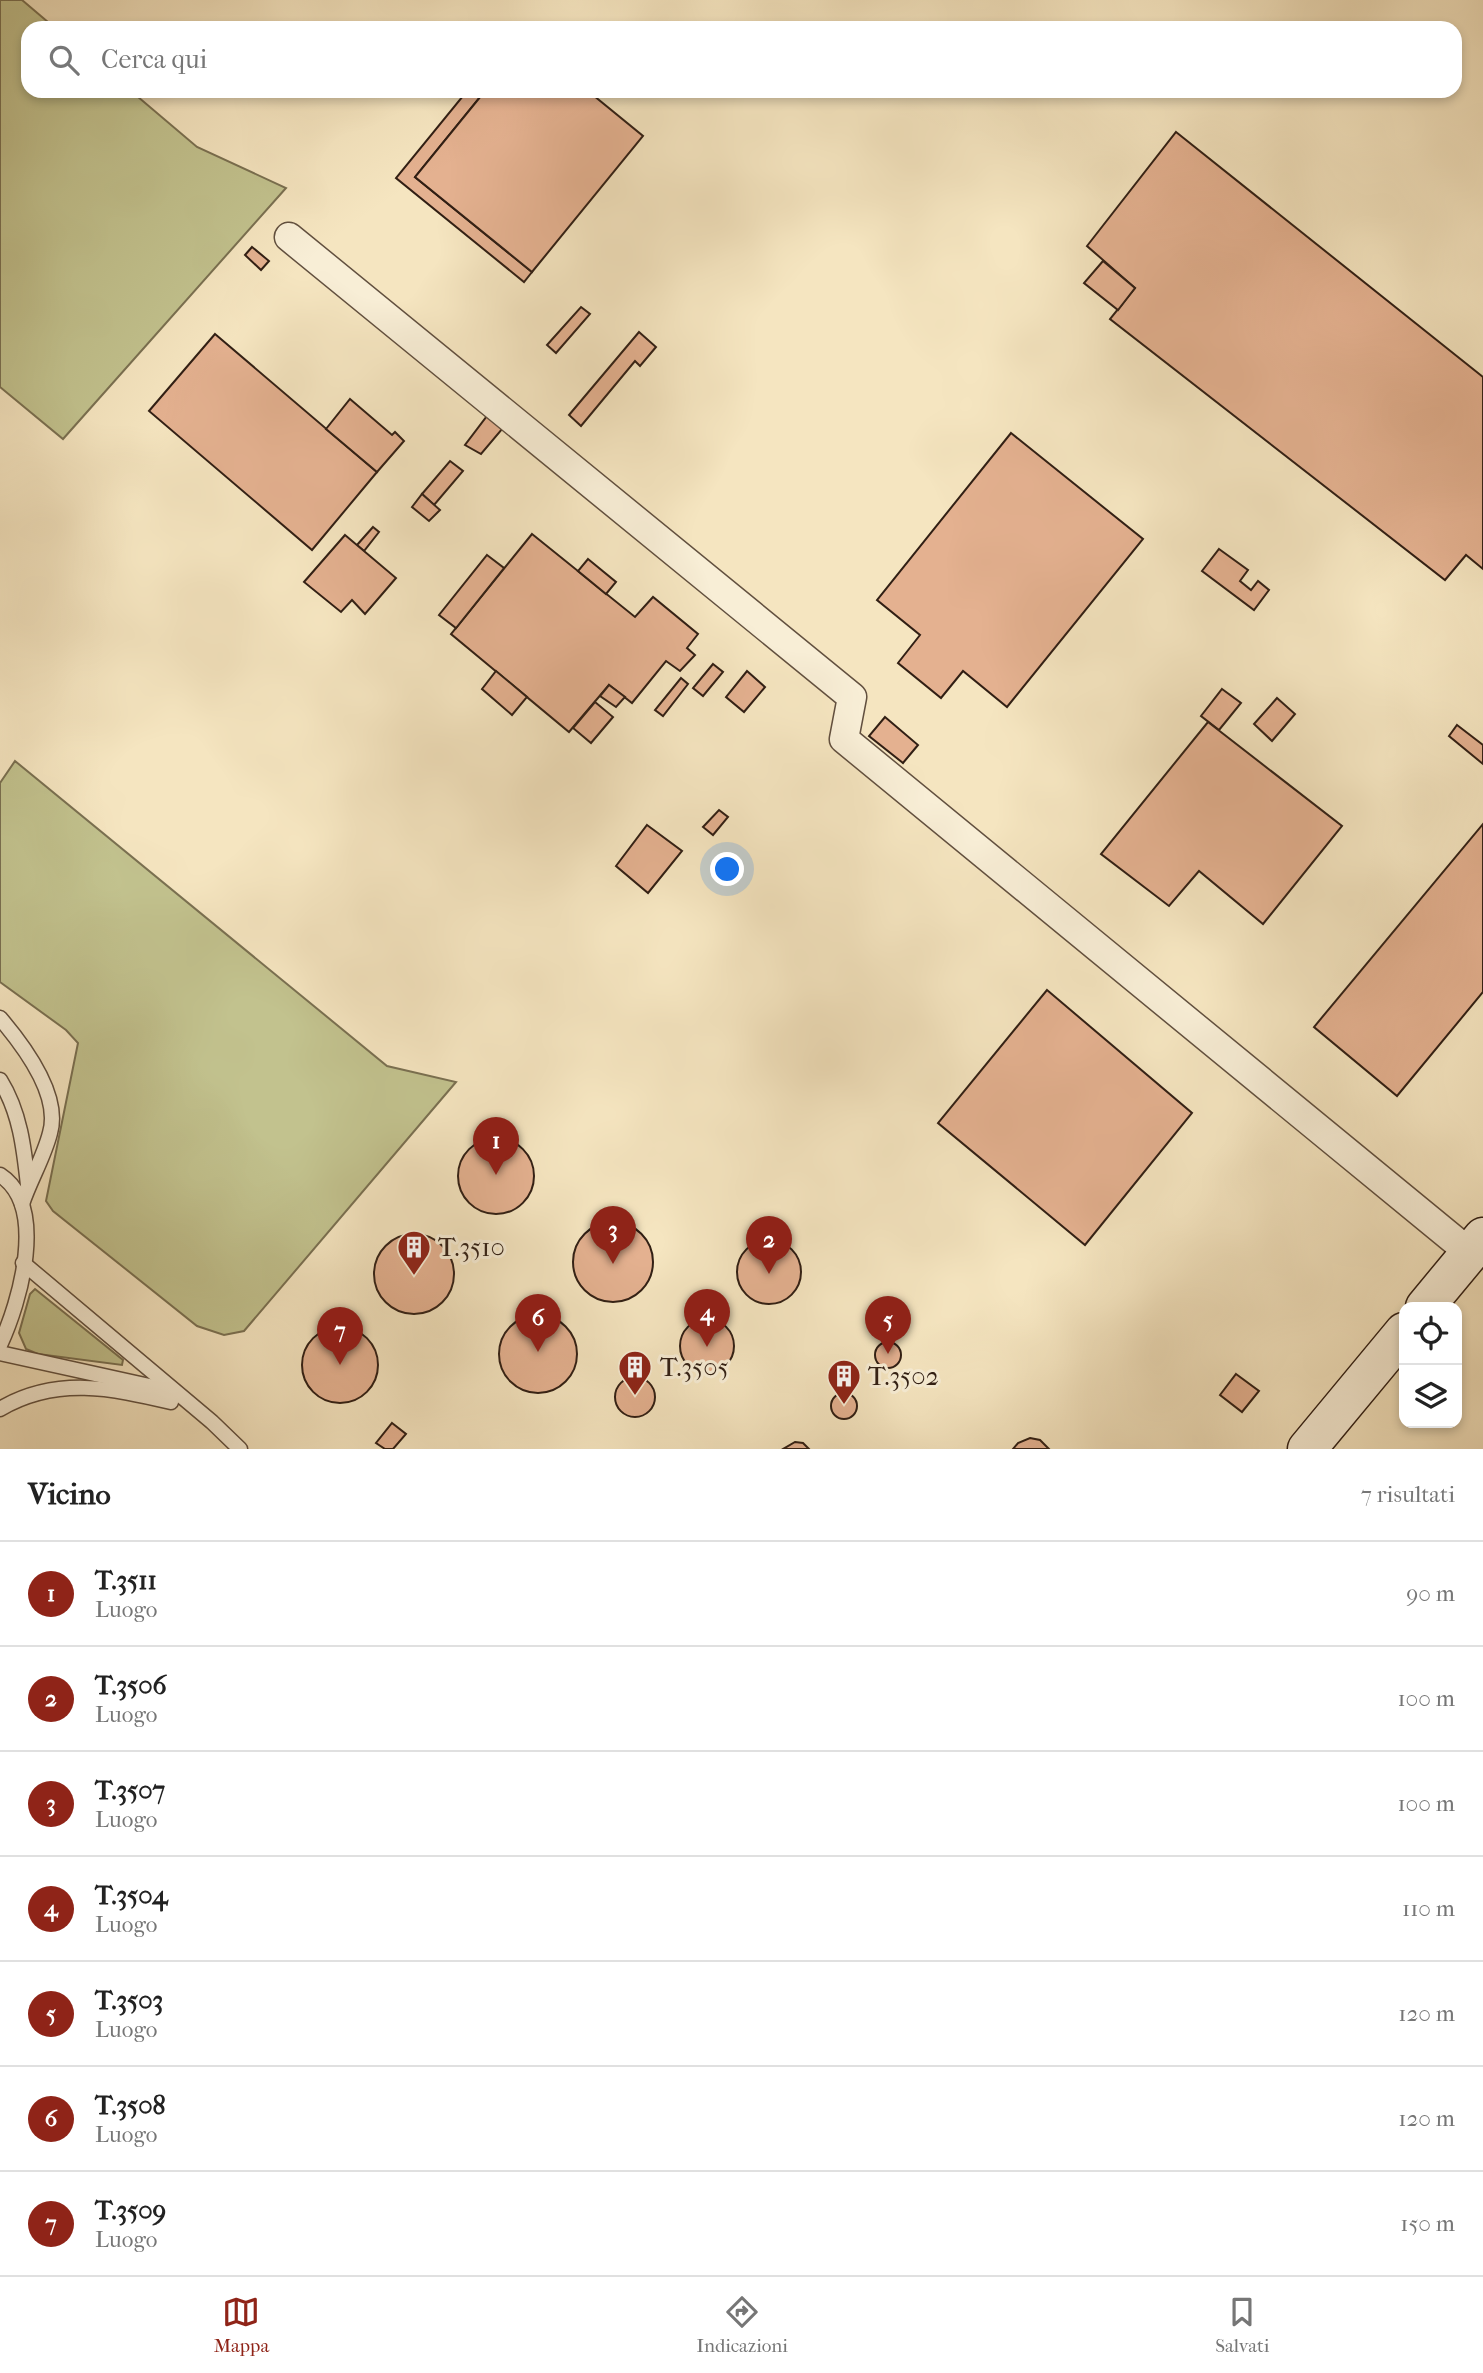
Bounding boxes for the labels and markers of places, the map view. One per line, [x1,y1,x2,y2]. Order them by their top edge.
pin: 1 [473,1117,519,1175]
pin: 3 [590,1206,636,1264]
pin: 2 [746,1216,792,1274]
building icon: T.3510 [395,1228,433,1277]
place label: T.3510 [438,1232,505,1263]
pin: 4 [684,1289,730,1347]
pin: 6 [515,1294,561,1352]
pin: 5 [865,1296,911,1354]
pin: 7 [317,1307,363,1365]
building icon: T.3505 [616,1348,654,1397]
place label: T.3505 [660,1352,729,1383]
building icon: T.3502 [825,1357,863,1406]
place label: T.3502 [868,1361,939,1392]

